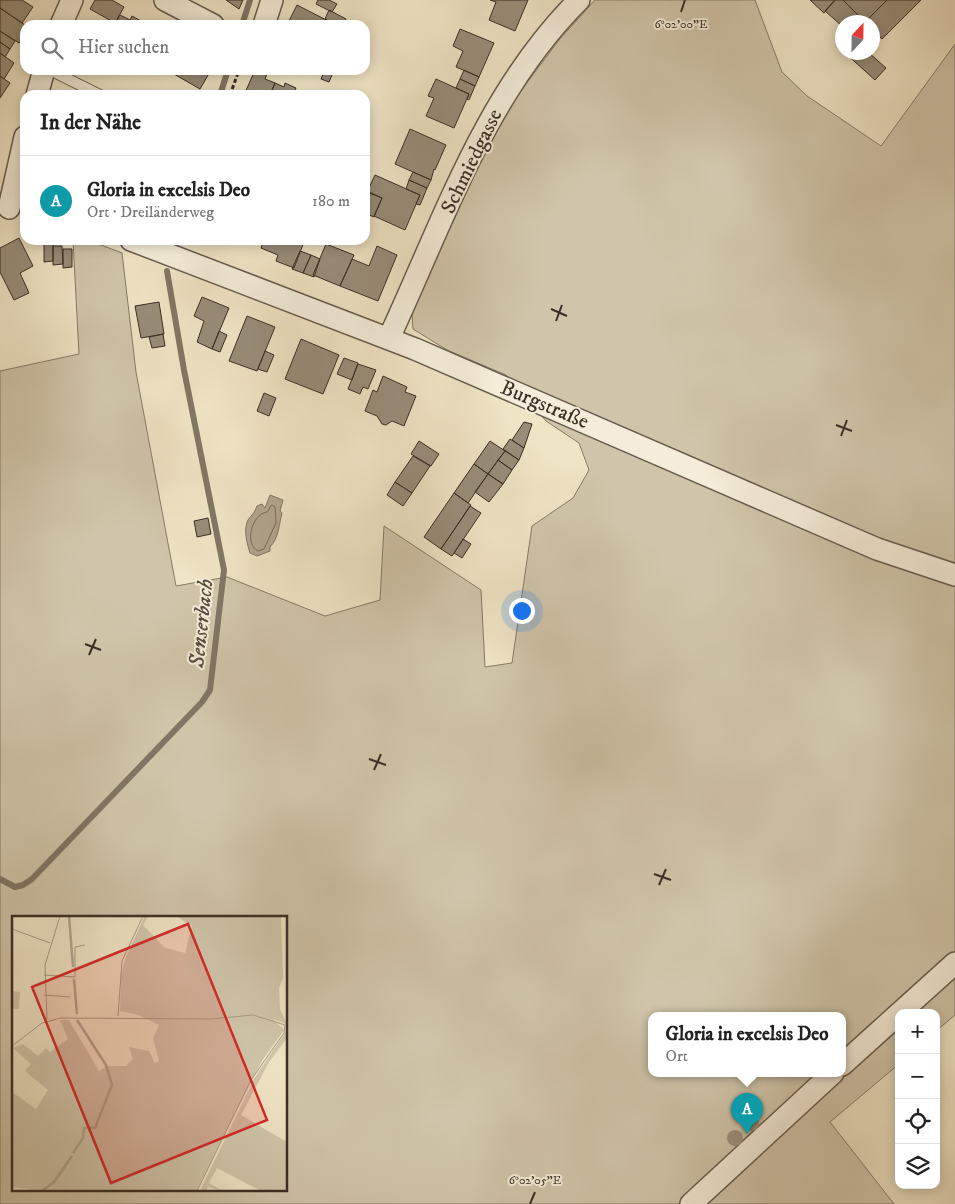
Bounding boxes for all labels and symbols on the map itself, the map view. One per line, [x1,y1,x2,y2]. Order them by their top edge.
north arrow [835,15,880,60]
text: 6°02'00"E [655,17,708,32]
street label: Schmiedgasse [435,105,509,218]
street label: Burgstraße [497,375,593,435]
water label: Senserbach [183,577,220,670]
your location [509,598,535,624]
inset map [12,916,288,1192]
pin: A [731,1093,763,1134]
text: 6°02'05"E [509,1173,562,1188]

